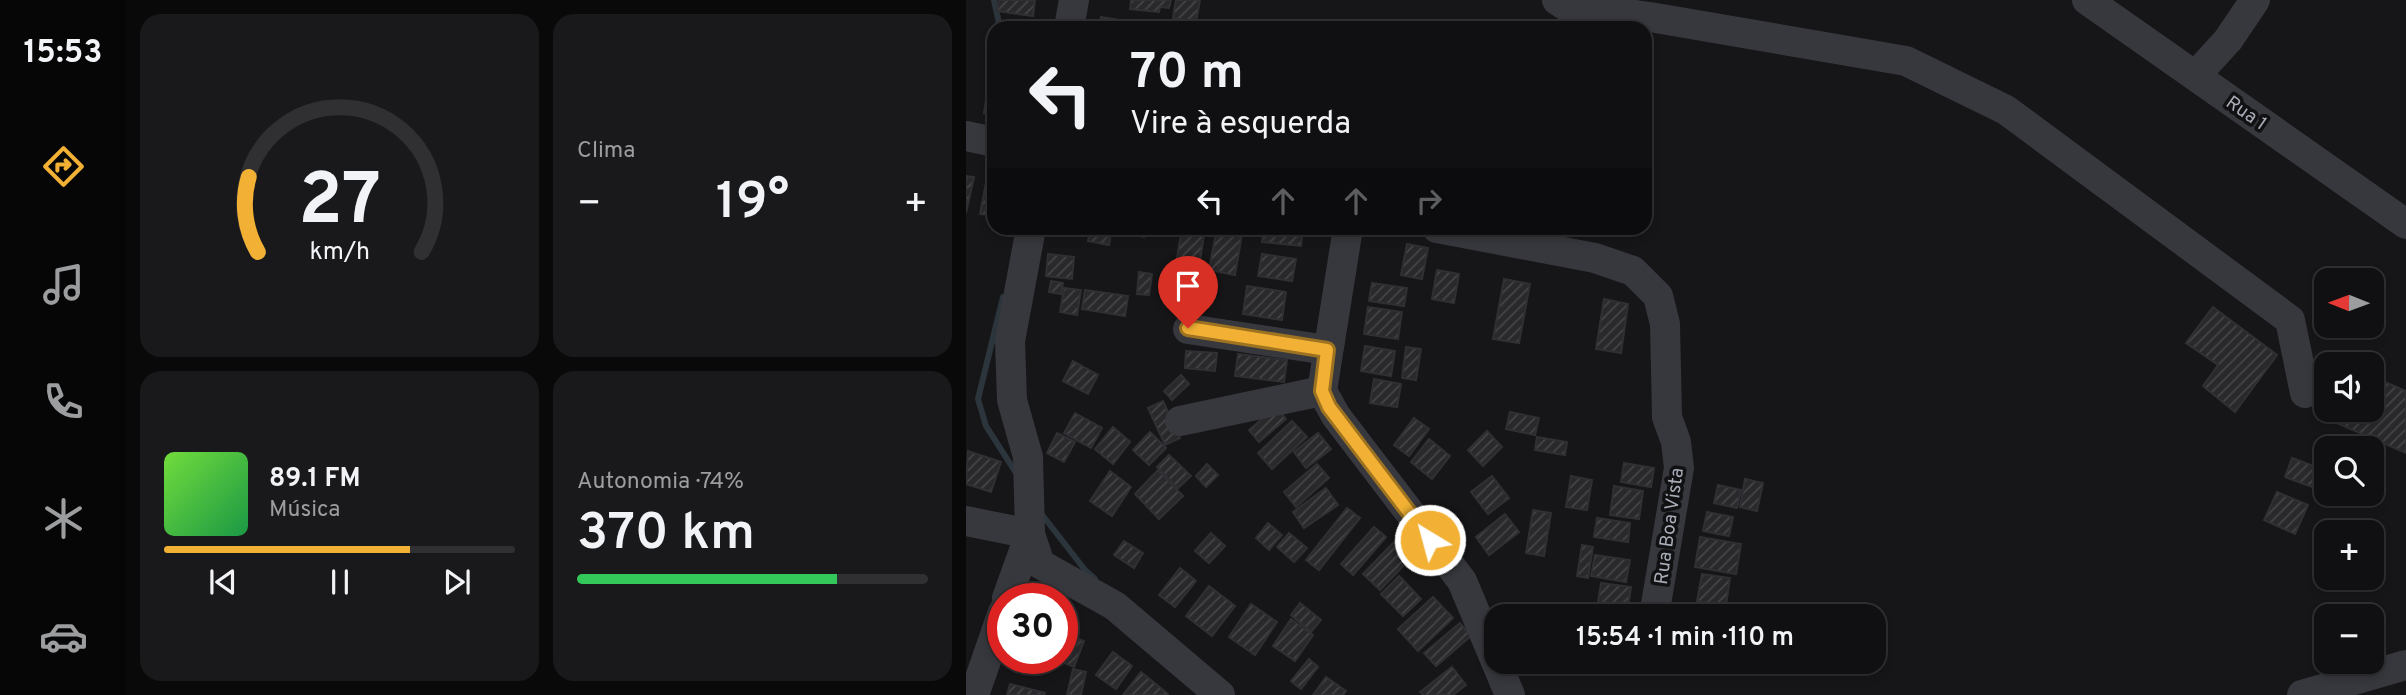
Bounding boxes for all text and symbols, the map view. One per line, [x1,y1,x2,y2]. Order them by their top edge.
text: 15:53 [24,34,102,74]
text: 70 m [1130,44,1244,106]
icon: left [1015,49,1106,140]
street label: Rua 1 [2221,91,2271,136]
text: Vire à esquerda [1130,105,1351,145]
text: Clima [577,137,635,166]
icon: directions [39,142,88,191]
text: 27 [298,158,381,250]
text: 19° [716,171,789,237]
text: − [577,181,602,230]
text: + [903,181,928,230]
icon: left [1191,182,1229,220]
icon: ahead [1264,182,1302,220]
icon: ahead [1337,182,1375,220]
icon: right [1410,182,1448,220]
text: km/h [309,236,370,268]
pin [1158,256,1218,328]
icon: music [39,260,88,309]
icon: arrive [1169,267,1207,305]
north arrow [2314,268,2384,338]
map controls [2314,268,2384,674]
button: sound [2314,352,2384,422]
icon: phone [39,377,88,426]
button: search [2314,436,2384,506]
text: 89.1 FM [269,463,361,496]
street label: Rua Boa Vista [1650,466,1690,586]
text: Autonomia · 74% [577,468,744,497]
icon: climate [39,494,88,543]
text: Música [269,496,340,525]
text: 370 km [577,502,755,568]
position arrow [1393,503,1467,577]
button: + [2314,520,2384,590]
icon: previous [204,563,242,601]
icon: pause [321,563,359,601]
icon: next [438,563,476,601]
speed limit sign: 30 [987,583,1078,674]
button: − [2314,604,2384,674]
icon: car [39,612,88,661]
text: 15:54 · 1 min · 110 m [1576,622,1794,655]

